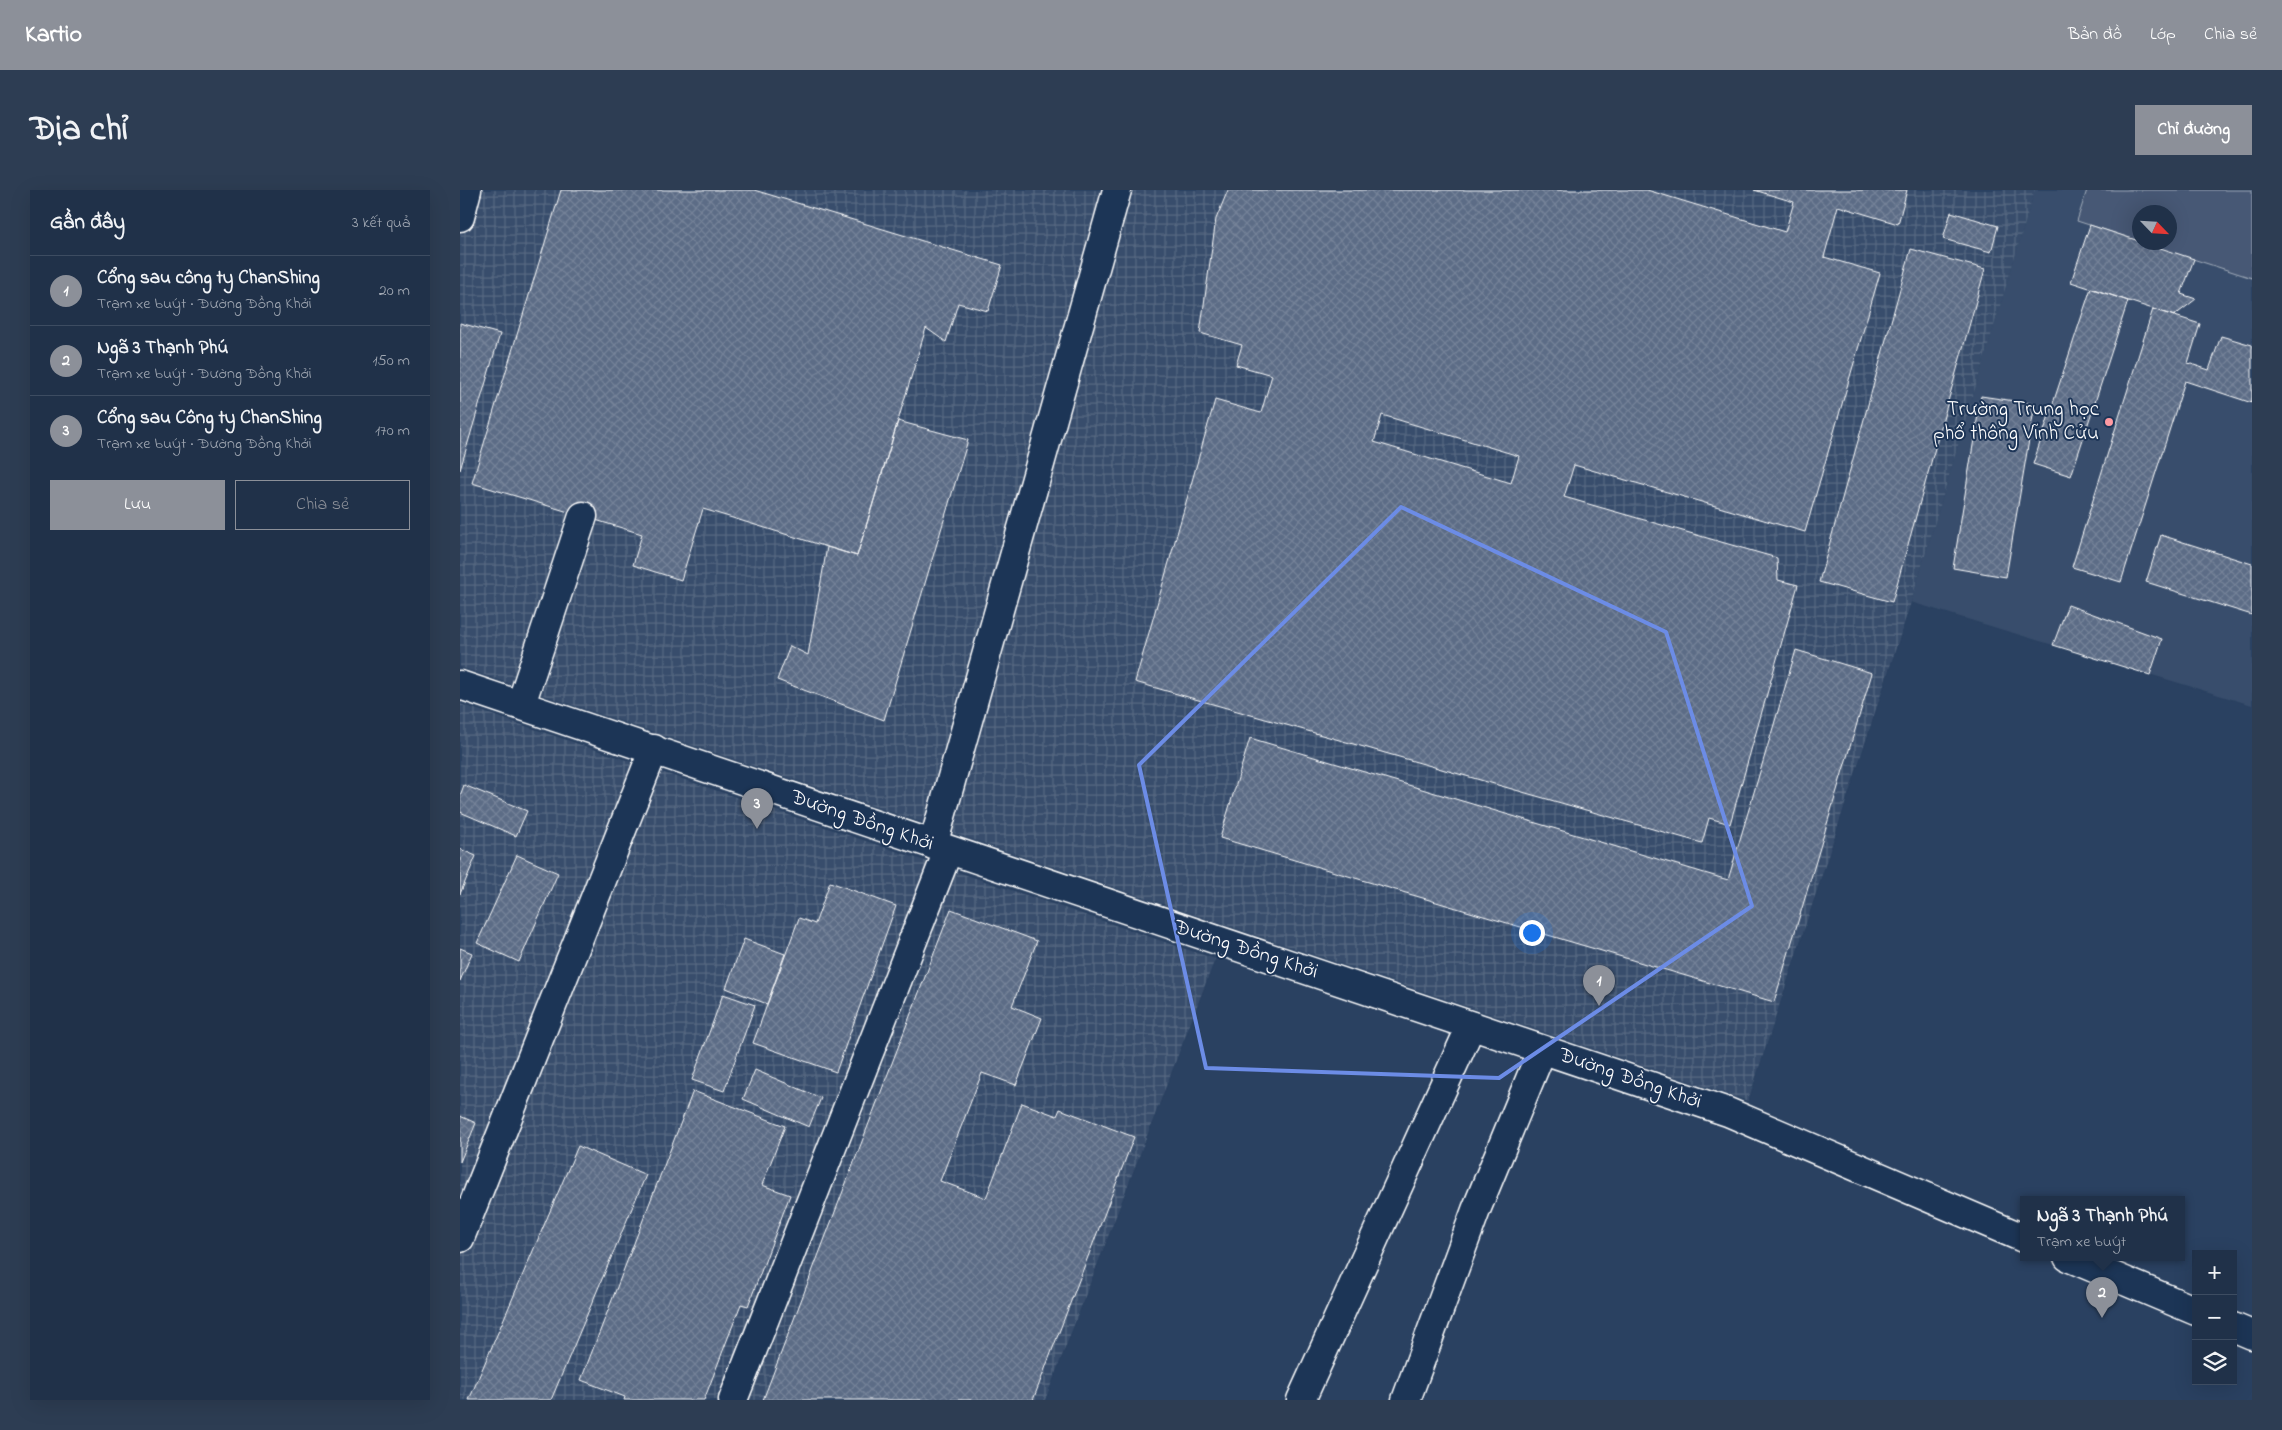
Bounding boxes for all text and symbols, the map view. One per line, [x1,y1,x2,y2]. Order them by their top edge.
text: Kartio [25,18,82,53]
text: Bản đồ [2068,22,2122,48]
text: Lớp [2150,22,2176,48]
text: Chia sẻ [2204,22,2257,48]
text: Địa chỉ [30,105,128,156]
button: Chỉ đường [2135,105,2252,155]
north arrow [2132,205,2177,250]
text: Gần đây [50,208,125,238]
text: 3 kết quả [352,211,410,235]
text: Cổng sau công ty ChanShing [97,265,320,292]
text: 1 [63,279,69,303]
text: 20 m [379,279,410,303]
text: Trạm xe buýt · Đường Đồng Khởi [97,292,312,316]
text: Ngã 3 Thạnh Phú [97,335,228,362]
text: 2 [62,349,70,373]
text: 150 m [372,349,410,373]
text: Trạm xe buýt · Đường Đồng Khởi [97,362,312,386]
place label: Trường Trung học phổ thông Vĩnh Cửu [1933,395,2100,451]
text: Cổng sau Công ty ChanShing [97,405,322,432]
marker: Trường Trung học phổ thông Vĩnh Cửu [2103,416,2115,428]
text: 3 [63,419,69,443]
text: 170 m [375,419,410,443]
text: Trạm xe buýt · Đường Đồng Khởi [97,432,312,456]
button: Lưu [50,480,225,530]
button: Chia sẻ [235,480,410,530]
street label: Đường Đồng Khởi [785,782,938,861]
pin: 3 [741,788,773,829]
street label: Đường Đồng Khởi [1169,912,1322,989]
your location [1519,920,1545,946]
pin: 1 [1583,965,1615,1006]
street label: Đường Đồng Khởi [1553,1040,1706,1119]
popup [2020,1196,2185,1261]
text: Ngã 3 Thạnh Phú [2037,1203,2168,1230]
text: Trạm xe buýt [2037,1230,2126,1254]
map controls [2192,1250,2237,1385]
button: + [2192,1250,2237,1295]
pin: 2 [2086,1277,2118,1318]
button: − [2192,1295,2237,1340]
button: layers [2192,1340,2237,1385]

